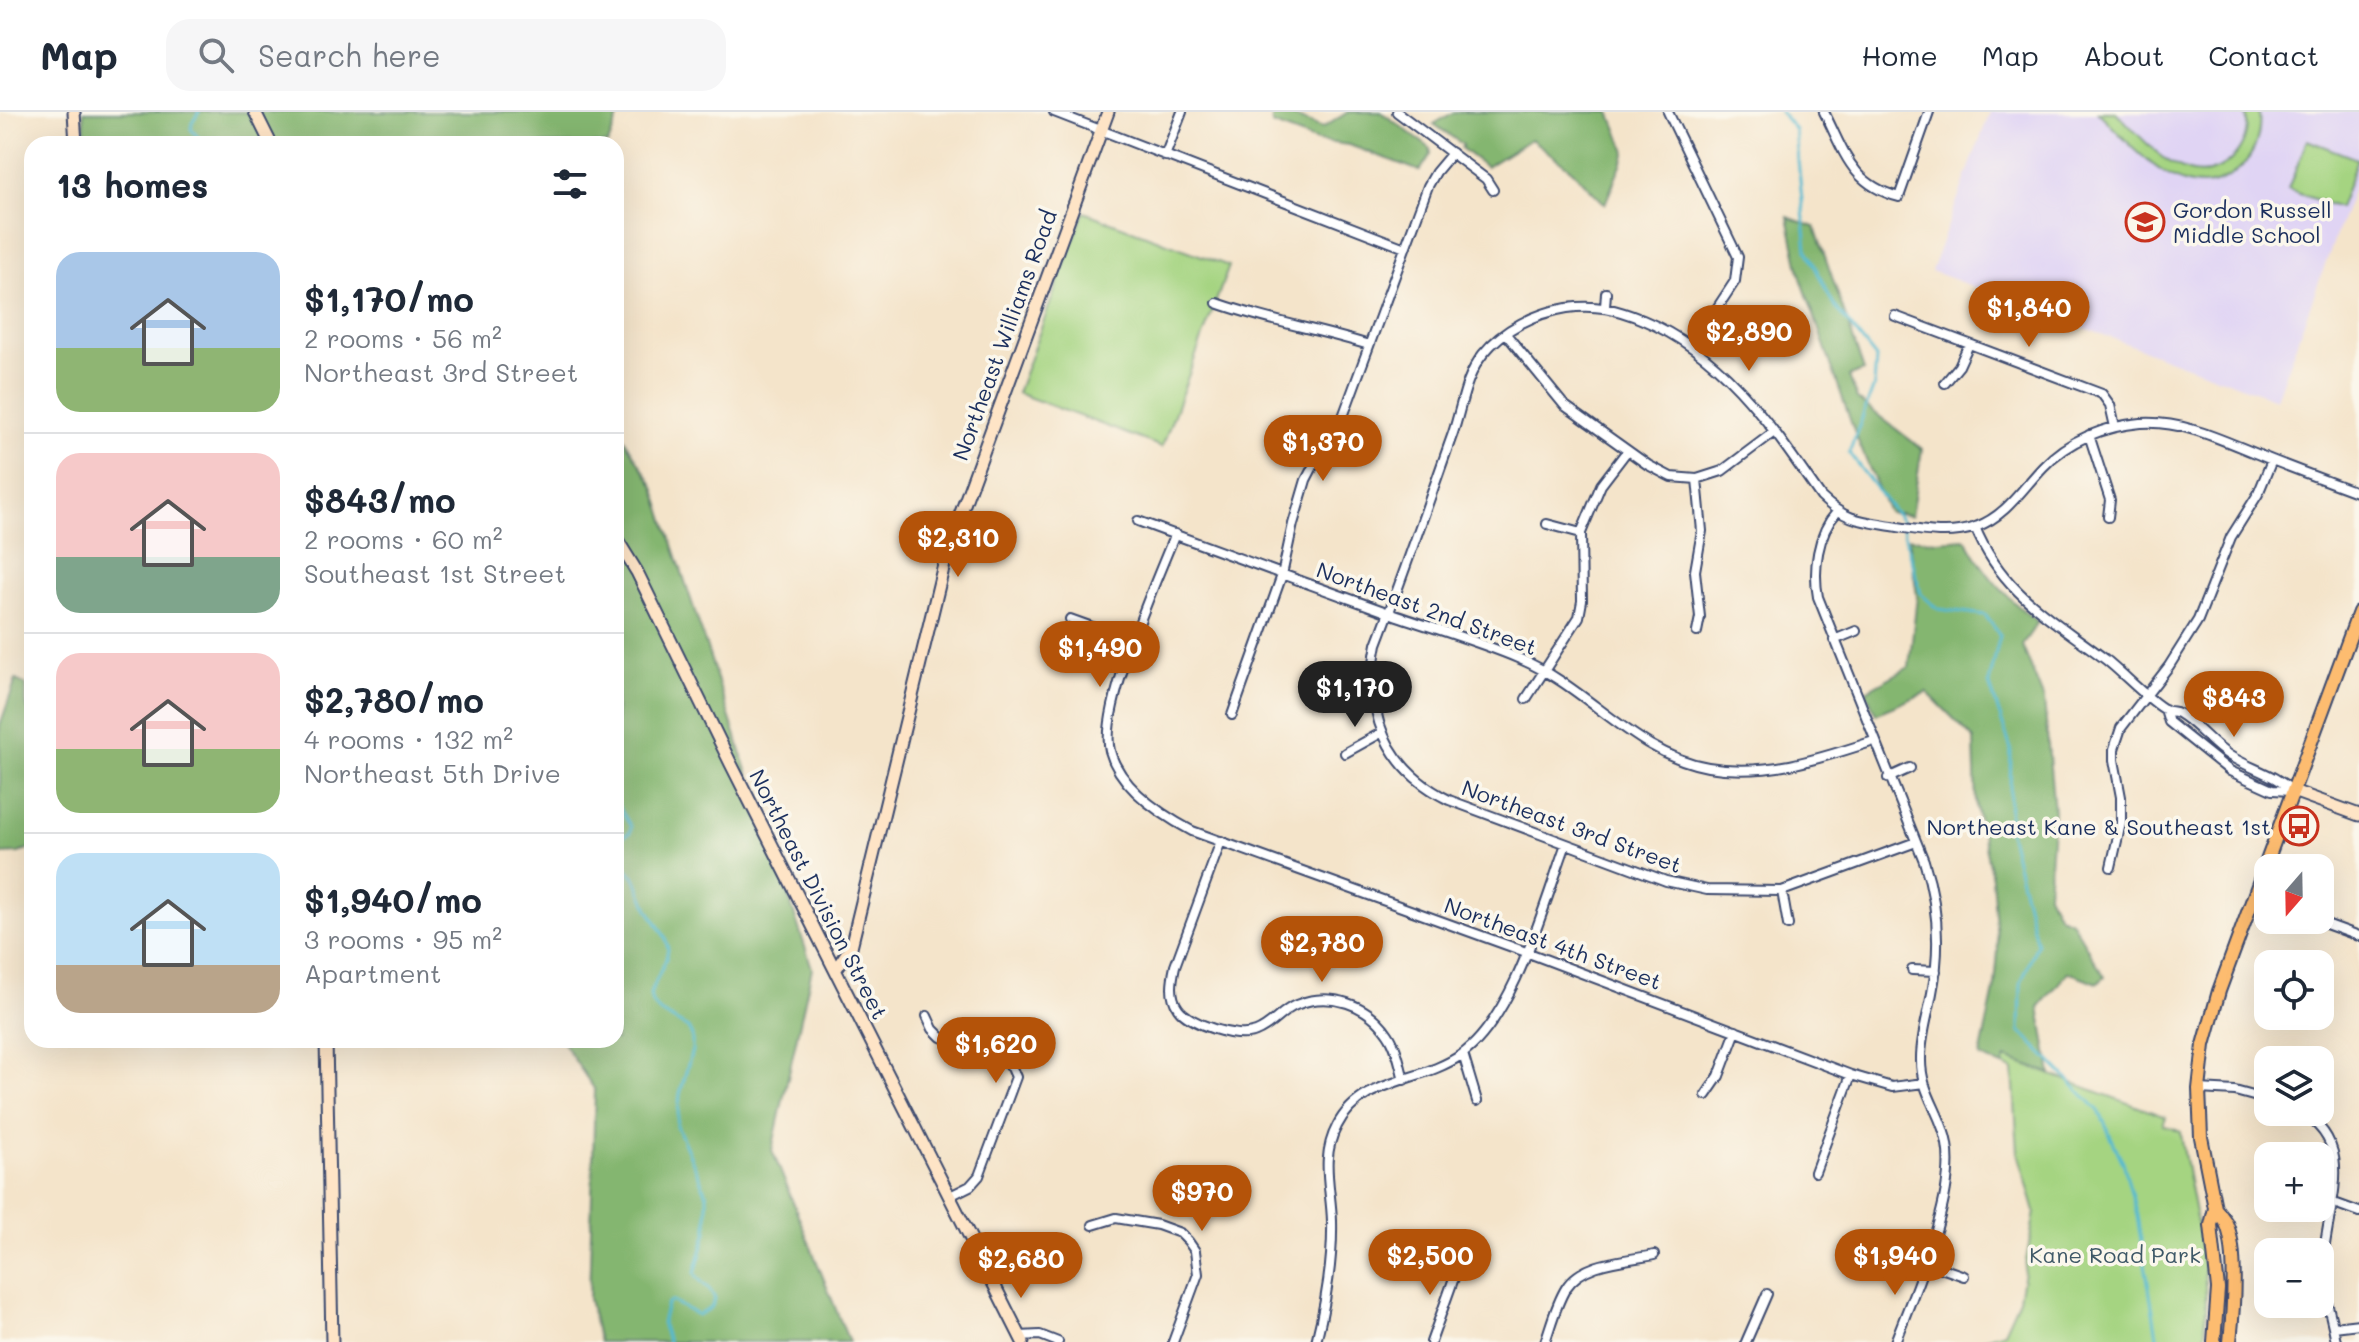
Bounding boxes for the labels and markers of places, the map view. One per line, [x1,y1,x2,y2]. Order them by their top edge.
place label: Gordon Russell Middle School [2173,195,2332,249]
school or university icon: Gordon Russell Middle School [2124,201,2166,243]
pin: $1,840 [1964,281,2094,349]
pin: $2,890 [1684,305,1814,373]
pin: $1,370 [1258,415,1388,483]
pin: $2,310 [893,511,1023,579]
pin: $1,490 [1035,621,1165,689]
pin: $1,170 [1290,661,1420,729]
pin: $843 [2187,671,2281,739]
bus stop icon: Northeast Kane & Southeast 1st [2278,805,2320,847]
place label: Northeast Kane & Southeast 1st [1927,812,2271,841]
pin: $2,780 [1257,916,1387,984]
pin: $1,620 [931,1017,1061,1085]
pin: $970 [1155,1165,1249,1233]
pin: $2,500 [1365,1229,1495,1297]
pin: $1,940 [1830,1229,1960,1297]
pin: $2,680 [956,1232,1086,1300]

